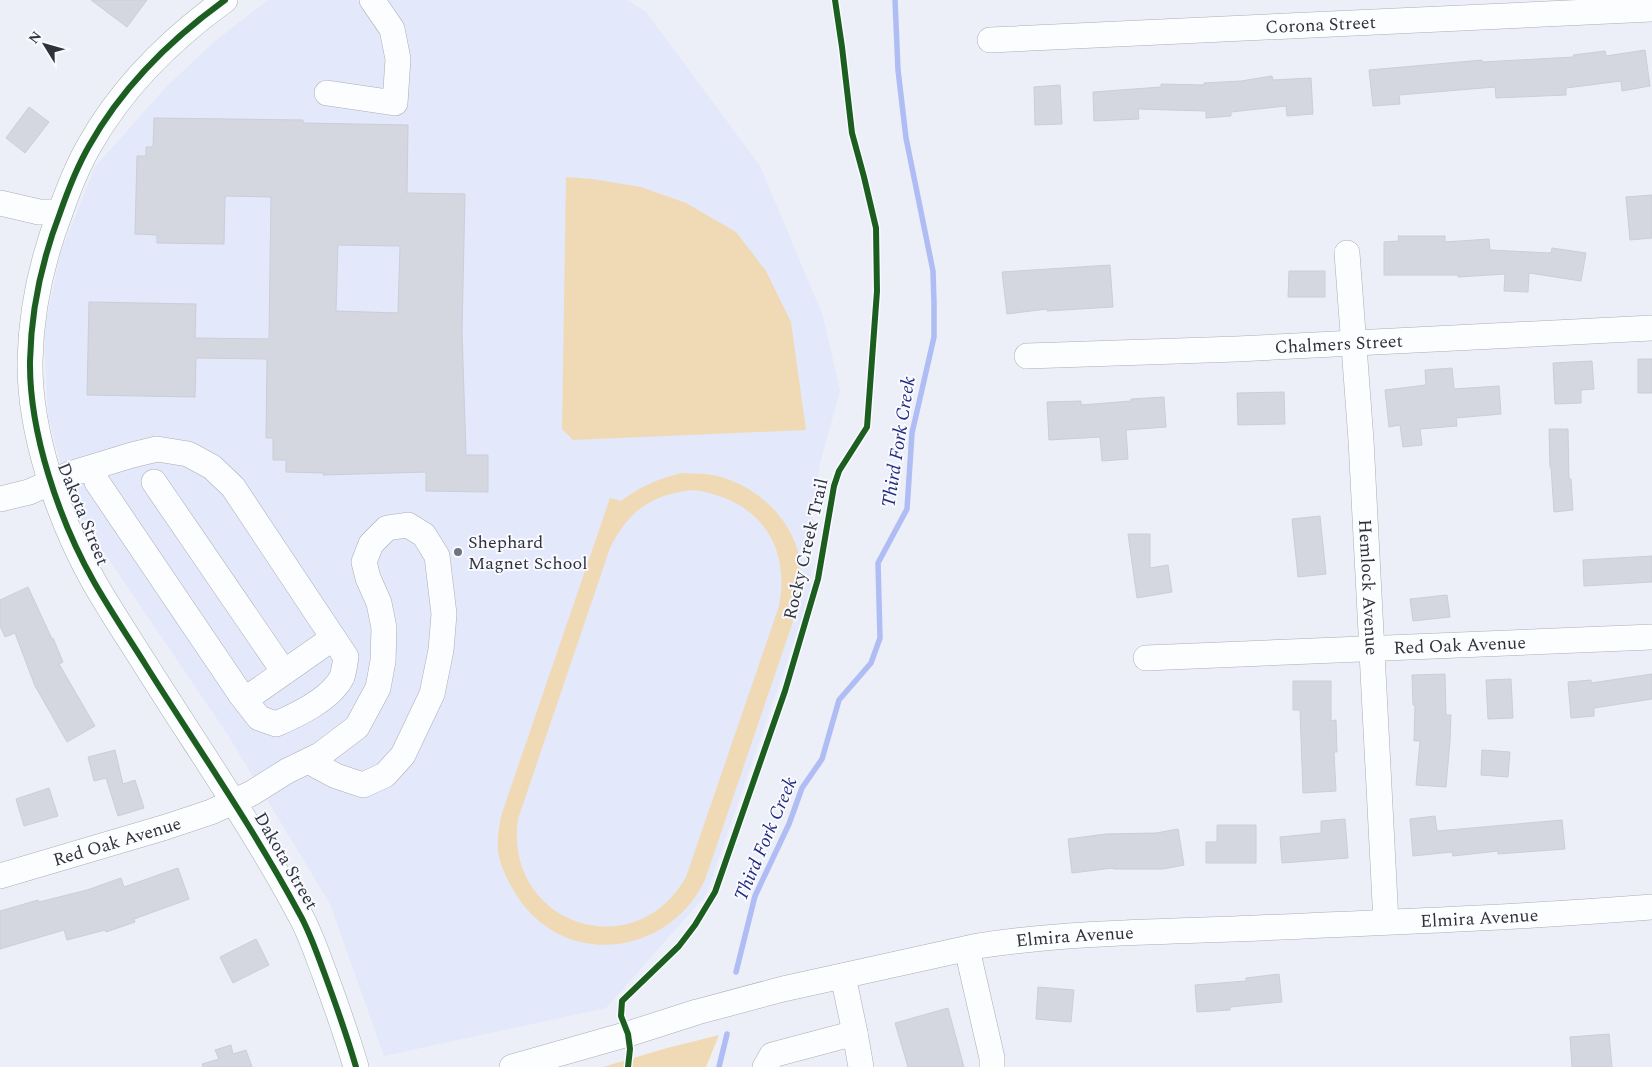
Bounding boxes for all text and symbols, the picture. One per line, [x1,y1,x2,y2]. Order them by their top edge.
street label: Corona Street [1265,8,1377,41]
north arrow [20,20,70,70]
text: N [23,27,47,48]
street label: Chalmers Street [1274,327,1404,361]
water label: Third Fork Creek [874,374,924,510]
street label: Dakota Street [50,458,116,570]
street label: Rocky Creek Trail [777,476,835,622]
street label: Hemlock Avenue [1352,518,1386,656]
place label: Shephard Magnet School [468,529,588,577]
marker: Shephard Magnet School [452,546,464,558]
street label: Red Oak Avenue [1393,629,1526,661]
water label: Third Fork Creek [727,772,805,906]
street label: Dakota Street [247,807,325,915]
street label: Red Oak Avenue [50,809,185,873]
street label: Elmira Avenue [1420,901,1539,934]
street label: Elmira Avenue [1014,919,1134,954]

